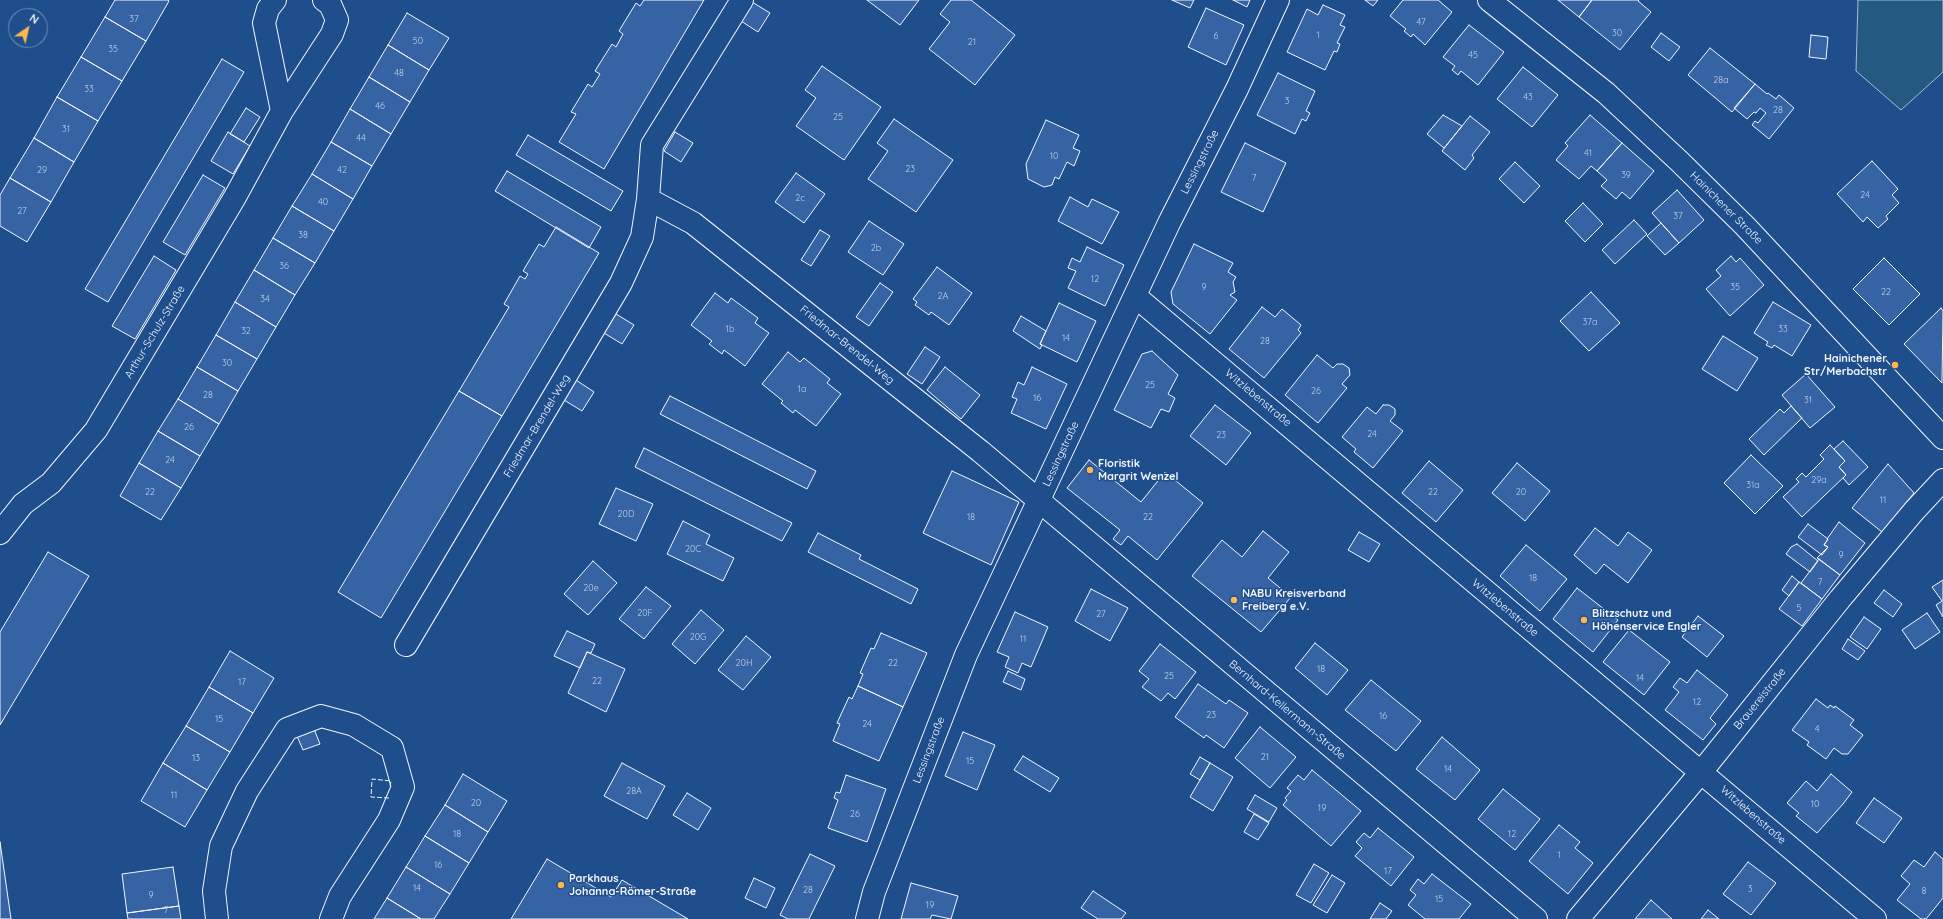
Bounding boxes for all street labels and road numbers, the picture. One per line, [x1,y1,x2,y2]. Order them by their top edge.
street label: Lessingstraße [1178,128,1222,196]
street label: Hainichener Straße [1687,169,1765,247]
street label: Arthur-Schulz-Straße [122,283,188,381]
street label: Friedmar-Brendel-Weg [797,303,897,387]
street label: Witzlebenstraße [1222,366,1294,430]
street label: Friedmar-Brendel-Weg [501,372,573,480]
street label: Lessingstraße [1040,419,1082,489]
street label: Witzlebenstraße [1469,576,1541,640]
street label: Bernhard-Kellermann-Straße [1226,657,1348,763]
street label: Brauereistraße [1731,666,1789,732]
street label: Lessingstraße [910,715,948,785]
street label: Witzlebenstraße [1718,783,1788,847]

